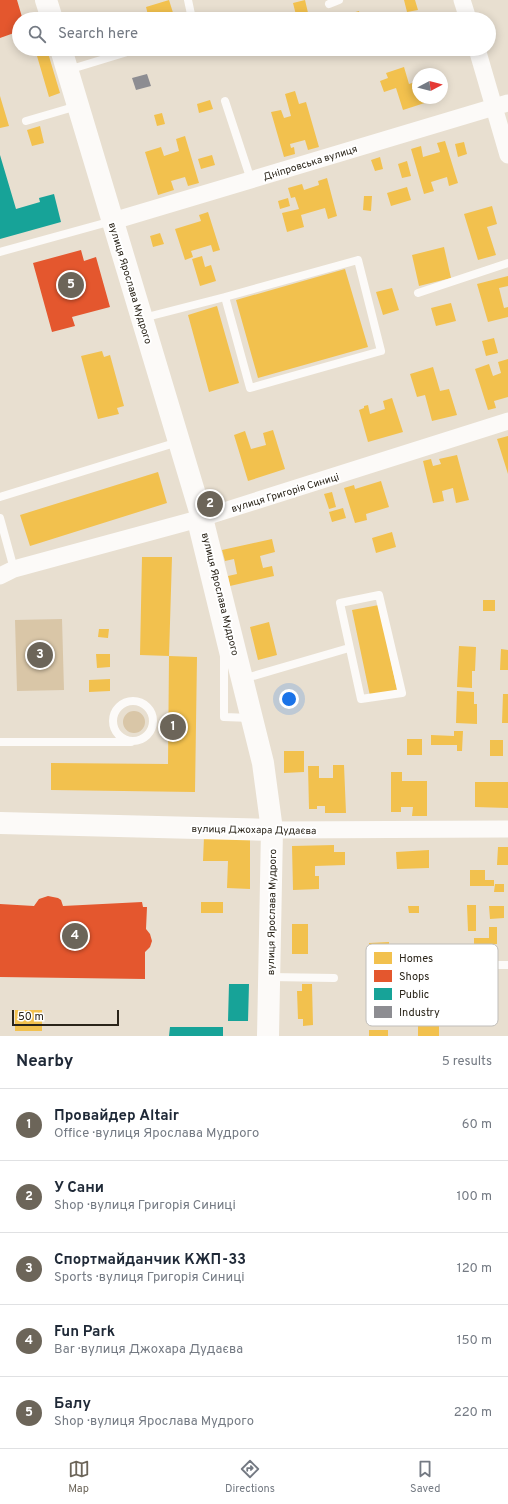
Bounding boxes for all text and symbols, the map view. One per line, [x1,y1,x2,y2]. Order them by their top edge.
search box [12,12,496,56]
icon: search [26,23,48,45]
text: Search here [58,25,138,44]
north arrow [412,68,448,104]
street label: Дніпровська вулиця [262,143,359,184]
street label: вулиця Ярослава Мудрого [105,221,154,346]
pin: 5 [58,270,84,300]
street label: вулиця Григорія Синиці [230,471,341,516]
pin: 2 [197,489,223,519]
street label: вулиця Ярослава Мудрого [198,532,241,658]
pin: 3 [27,640,53,670]
your location [279,689,299,709]
pin: 1 [160,712,186,742]
street label: вулиця Джохара Дудаєва [191,823,317,838]
street label: вулиця Ярослава Мудрого [265,848,280,975]
pin: 4 [62,921,88,951]
legend [366,944,498,1026]
text: Homes [399,952,433,966]
text: Shops [399,970,429,984]
text: Public [399,988,429,1002]
text: Industry [399,1006,440,1020]
scale bar [12,1008,119,1027]
text: 50 m [18,1010,44,1024]
text: Nearby [16,1051,73,1073]
text: 5 results [442,1054,492,1070]
text: Провайдер Altair [54,1107,179,1126]
text: 1 [26,1117,32,1133]
text: 60 m [462,1117,492,1133]
text: Office · вулиця Ярослава Мудрого [54,1126,259,1142]
text: У Сани [54,1179,104,1198]
text: 2 [25,1189,33,1205]
text: 100 m [456,1189,492,1205]
text: Shop · вулиця Григорія Синиці [54,1198,236,1214]
text: Спортмайданчик КЖП-33 [54,1251,246,1270]
text: 3 [25,1261,33,1277]
text: 120 m [457,1261,492,1277]
text: Sports · вулиця Григорія Синиці [54,1270,245,1286]
text: Fun Park [54,1323,115,1342]
text: 4 [25,1333,33,1349]
text: 150 m [457,1333,492,1349]
text: Bar · вулиця Джохара Дудаєва [54,1342,243,1358]
text: Балу [54,1395,91,1414]
text: 5 [25,1405,33,1421]
text: 220 m [454,1405,492,1421]
text: Shop · вулиця Ярослава Мудрого [54,1414,254,1430]
tab: Map [68,1458,90,1496]
tab: Directions [225,1458,275,1496]
tab: Saved [410,1458,440,1496]

